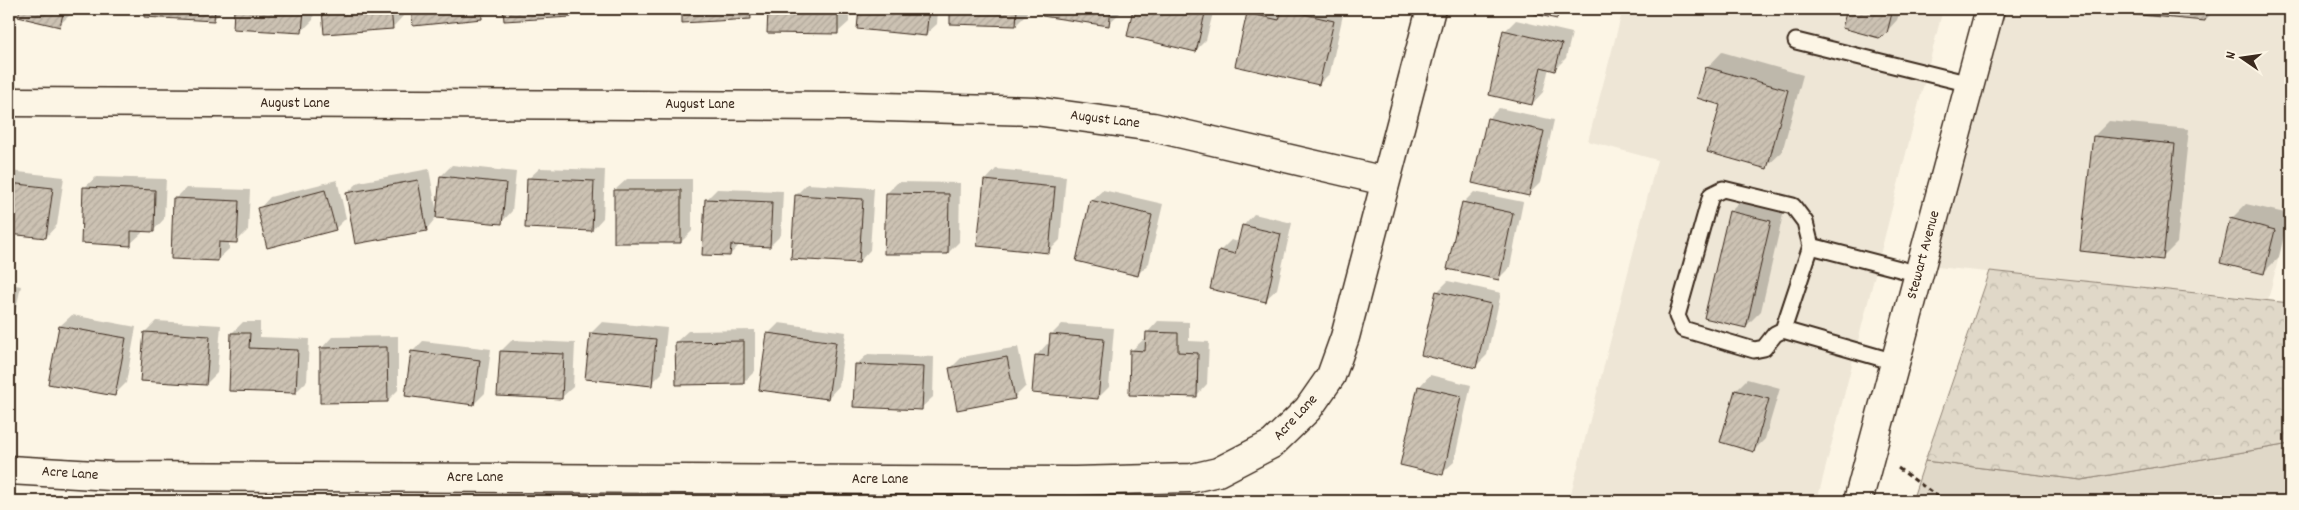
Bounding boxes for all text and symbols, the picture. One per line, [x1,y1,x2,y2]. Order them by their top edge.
north arrow [2216,32,2266,82]
text: N [2221,50,2242,61]
street label: August Lane [260,93,330,115]
street label: August Lane [665,94,735,116]
street label: August Lane [1069,105,1141,135]
street label: Stewart Avenue [1902,208,1947,302]
street label: Acre Lane [1269,390,1324,446]
street label: Acre Lane [41,461,99,487]
street label: Acre Lane [447,467,504,489]
street label: Acre Lane [852,469,909,491]

